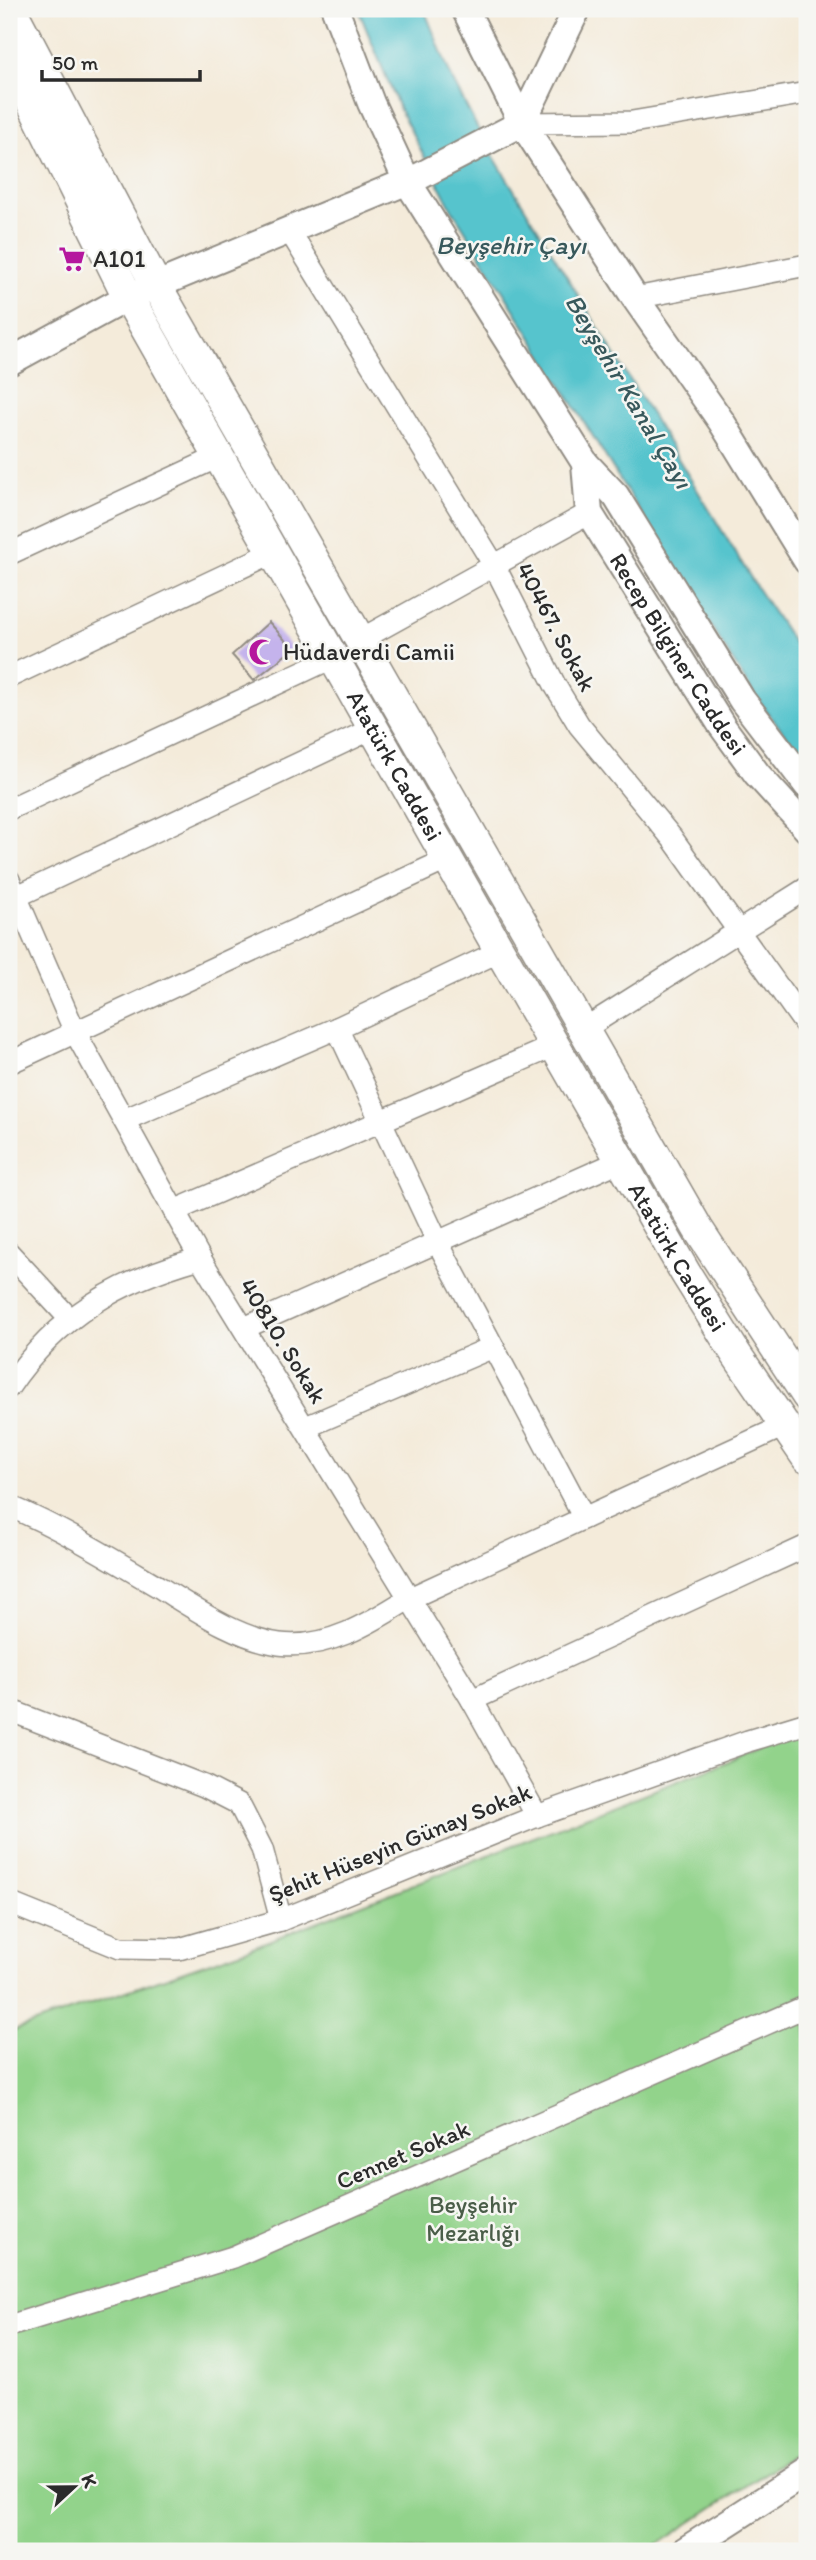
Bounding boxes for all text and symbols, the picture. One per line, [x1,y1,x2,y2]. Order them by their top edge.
scale bar [42,38,200,82]
text: 50 m [52,50,99,75]
water label: Beyşehir Çayı [436,229,587,261]
supermarket icon: A101 [57,244,87,274]
place label: A101 [93,244,145,273]
water label: Beyşehir Kanal Çayı [558,288,700,495]
street label: Recep Bilginer Caddesi [604,547,753,761]
street label: 40467. Sokak [510,557,603,696]
mosque icon: Hüdaverdi Camii [247,637,277,667]
place label: Hüdaverdi Camii [283,637,455,666]
street label: Atatürk Caddesi [341,685,449,846]
street label: Atatürk Caddesi [622,1177,733,1337]
street label: 40810. Sokak [234,1273,333,1409]
street label: Şehit Hüseyin Günay Sokak [264,1776,536,1909]
street label: Cennet Sokak [332,2113,474,2196]
park label: Beyşehir Mezarlığı [426,2190,520,2247]
north arrow [38,2452,108,2522]
text: K [76,2471,103,2492]

